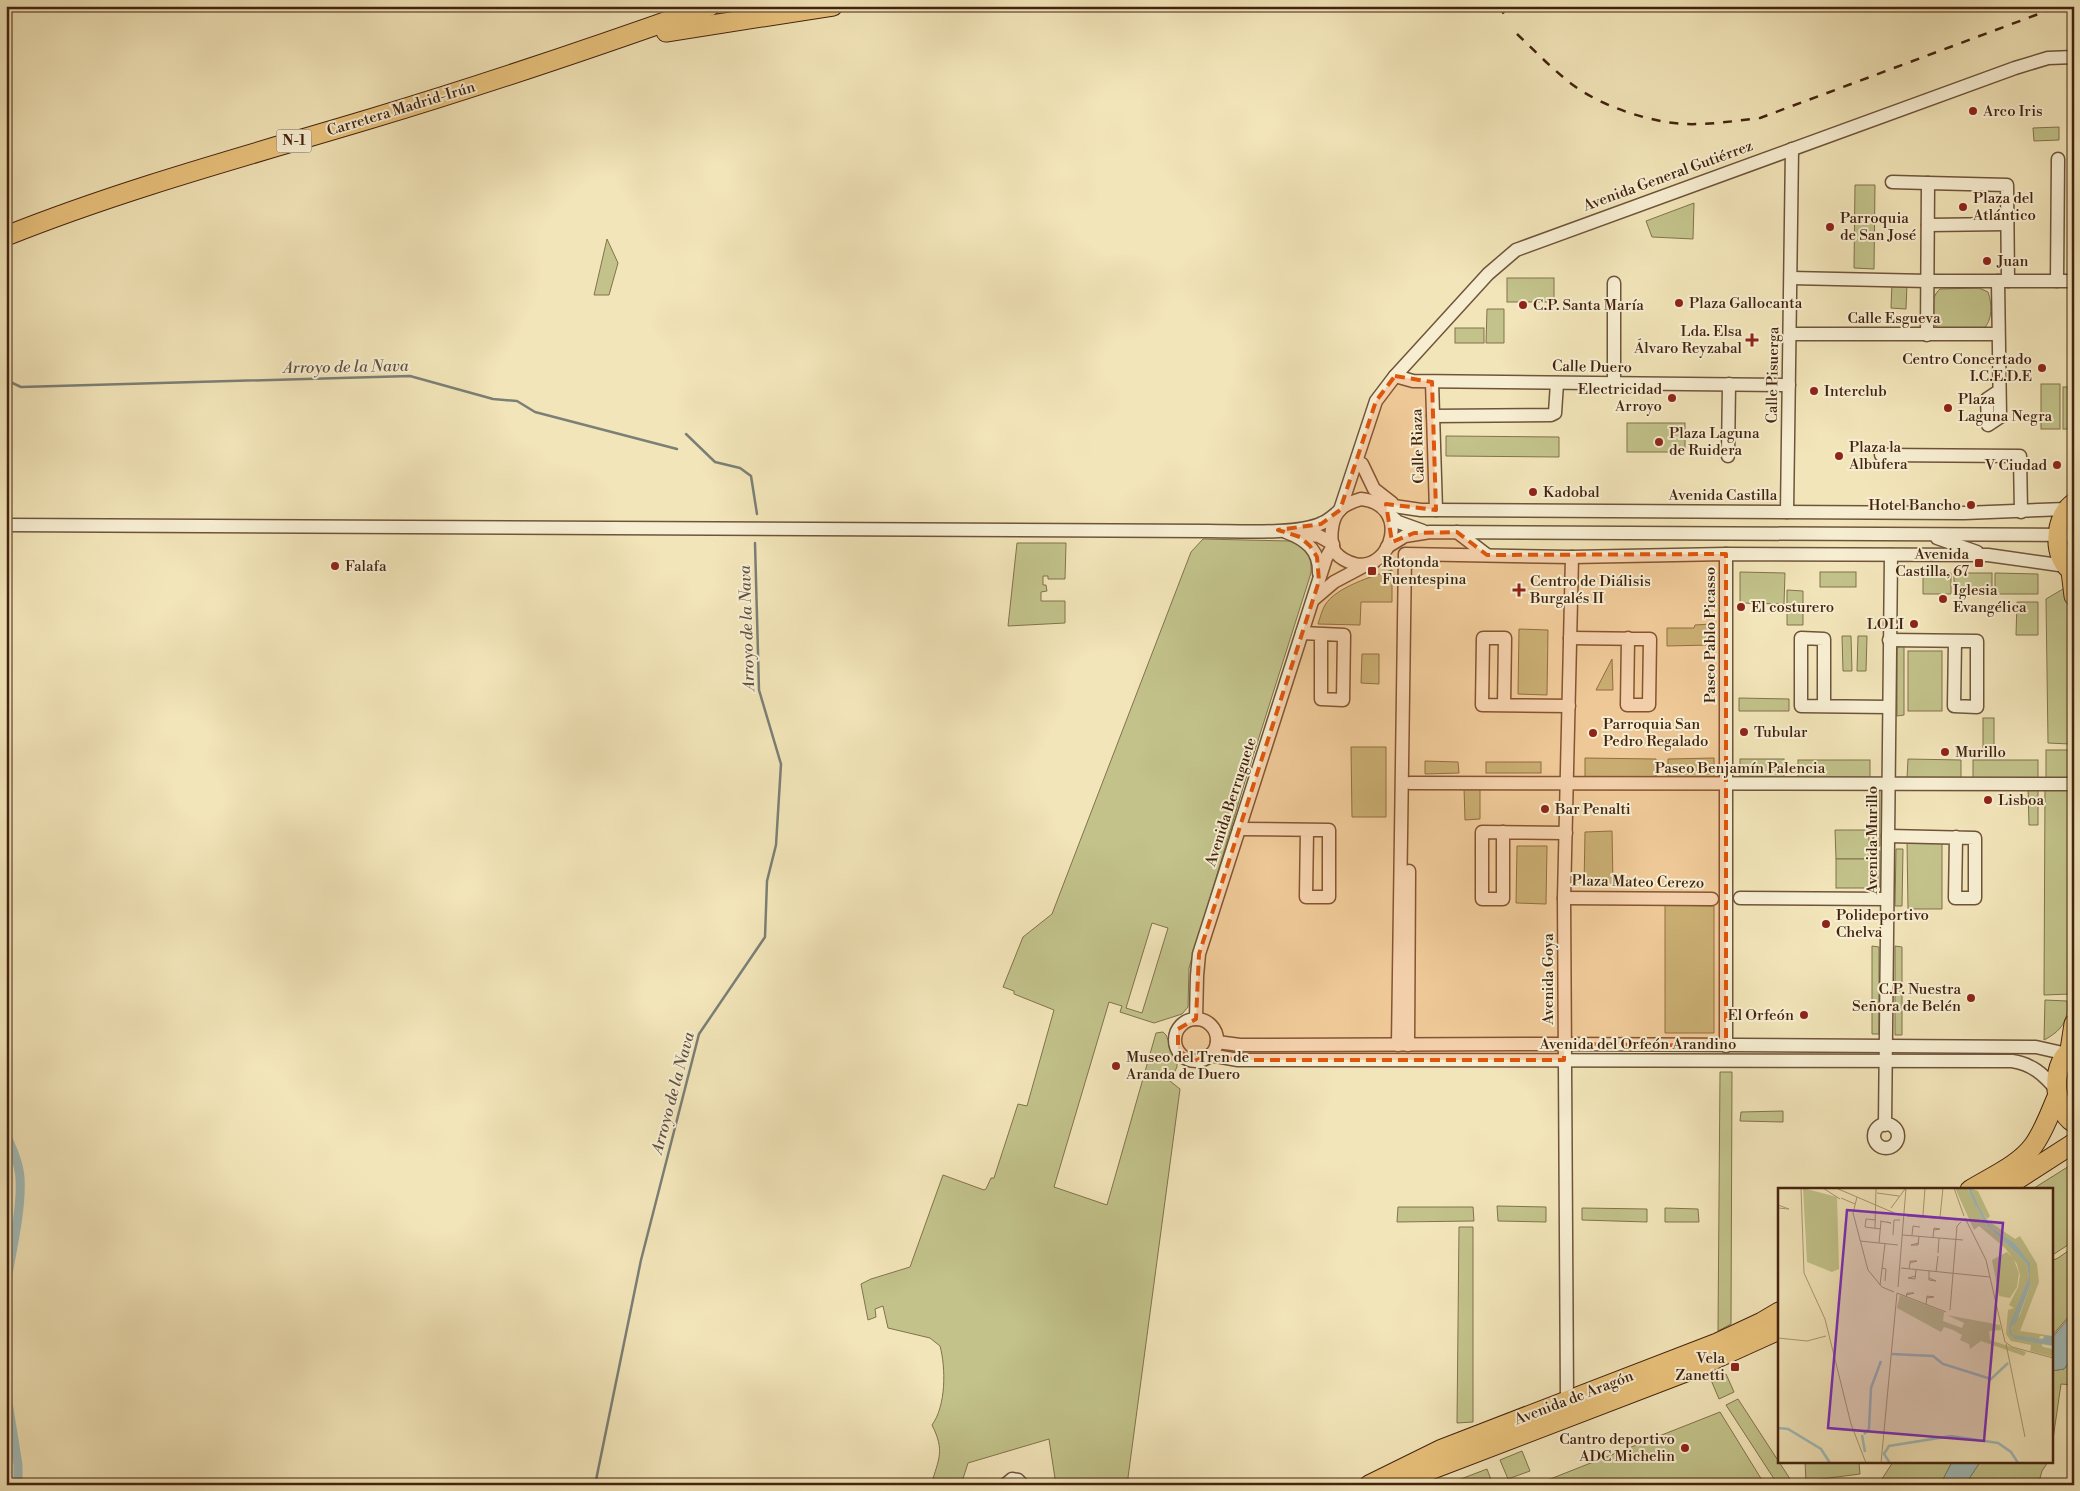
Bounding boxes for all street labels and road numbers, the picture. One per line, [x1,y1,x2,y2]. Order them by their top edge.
street label: Carretera Madrid-Irún [325,77,478,141]
road number: N-1 [276,130,312,152]
street label: Avenida General Gutiérrez [1579,136,1756,216]
street label: Calle Esgueva [1847,309,1941,328]
street label: Calle Pisuerga [1763,326,1783,424]
street label: Calle Duero [1552,357,1632,377]
street label: Calle Riaza [1407,408,1429,484]
street label: Avenida Castilla [1668,486,1778,505]
street label: Paseo Pablo Picasso [1701,567,1720,703]
street label: Avenida Berruguete [1201,735,1261,870]
street label: Paseo Benjamín Palencia [1655,759,1826,778]
street label: Avenida Murillo [1863,786,1882,895]
street label: Plaza Mateo Cerezo [1571,871,1705,893]
street label: Avenida Goya [1539,933,1558,1026]
street label: Avenida del Orfeón Arandino [1539,1035,1736,1054]
street label: Avenida de Aragón [1511,1367,1636,1430]

